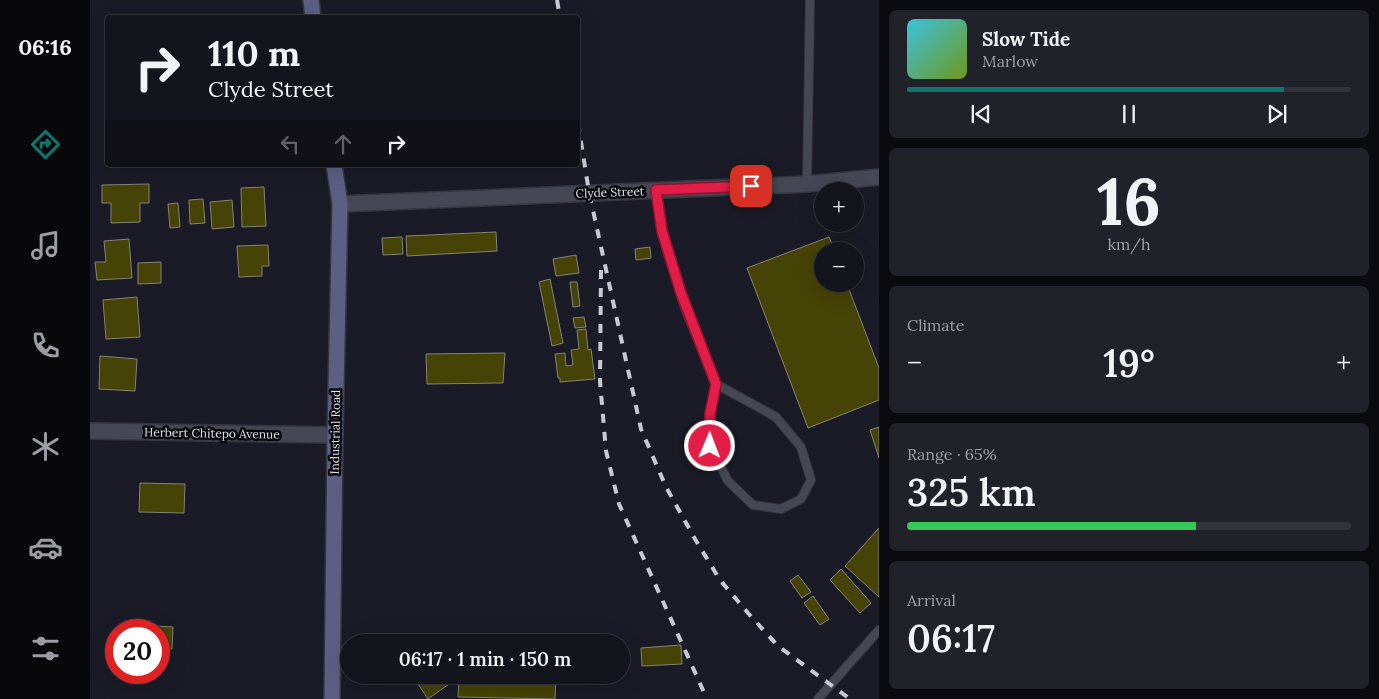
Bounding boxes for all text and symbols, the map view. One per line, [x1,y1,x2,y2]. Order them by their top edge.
text: Slow Tide [982,27,1070,51]
text: 110 m [208,31,300,76]
text: 06:16 [18,33,72,61]
icon: right [125,35,190,100]
text: Marlow [982,51,1038,71]
text: Clyde Street [208,75,334,103]
icon: previous [967,100,995,128]
icon: pause [1115,100,1143,128]
icon: next [1263,100,1291,128]
icon: directions [28,127,63,162]
icon: left [276,130,304,158]
icon: ahead [329,130,357,158]
icon: right [382,130,410,158]
text: 16 [1097,160,1161,243]
pin [730,165,772,207]
icon: arrive [737,172,765,200]
map controls [814,182,864,292]
button: + [814,182,864,232]
street label: Clyde Street [575,183,645,201]
icon: music [28,228,63,263]
text: km/h [1107,234,1151,254]
button: − [814,242,864,292]
text: Climate [907,315,964,335]
icon: phone [28,328,63,363]
text: 19° [1103,339,1155,387]
text: − [907,345,922,381]
text: + [1336,345,1351,381]
street label: Industrial Road [327,389,343,475]
position arrow [683,419,735,471]
street label: Herbert Chitepo Avenue [144,424,280,442]
icon: climate [28,429,63,464]
text: Range · 65% [907,444,997,464]
text: 325 km [907,468,1036,516]
icon: car [28,530,63,565]
text: Arrival [907,590,956,610]
text: 06:17 [907,614,995,662]
speed limit sign: 20 [105,619,170,684]
icon: filters [28,631,63,666]
text: 06:17 · 1 min · 150 m [399,647,571,671]

